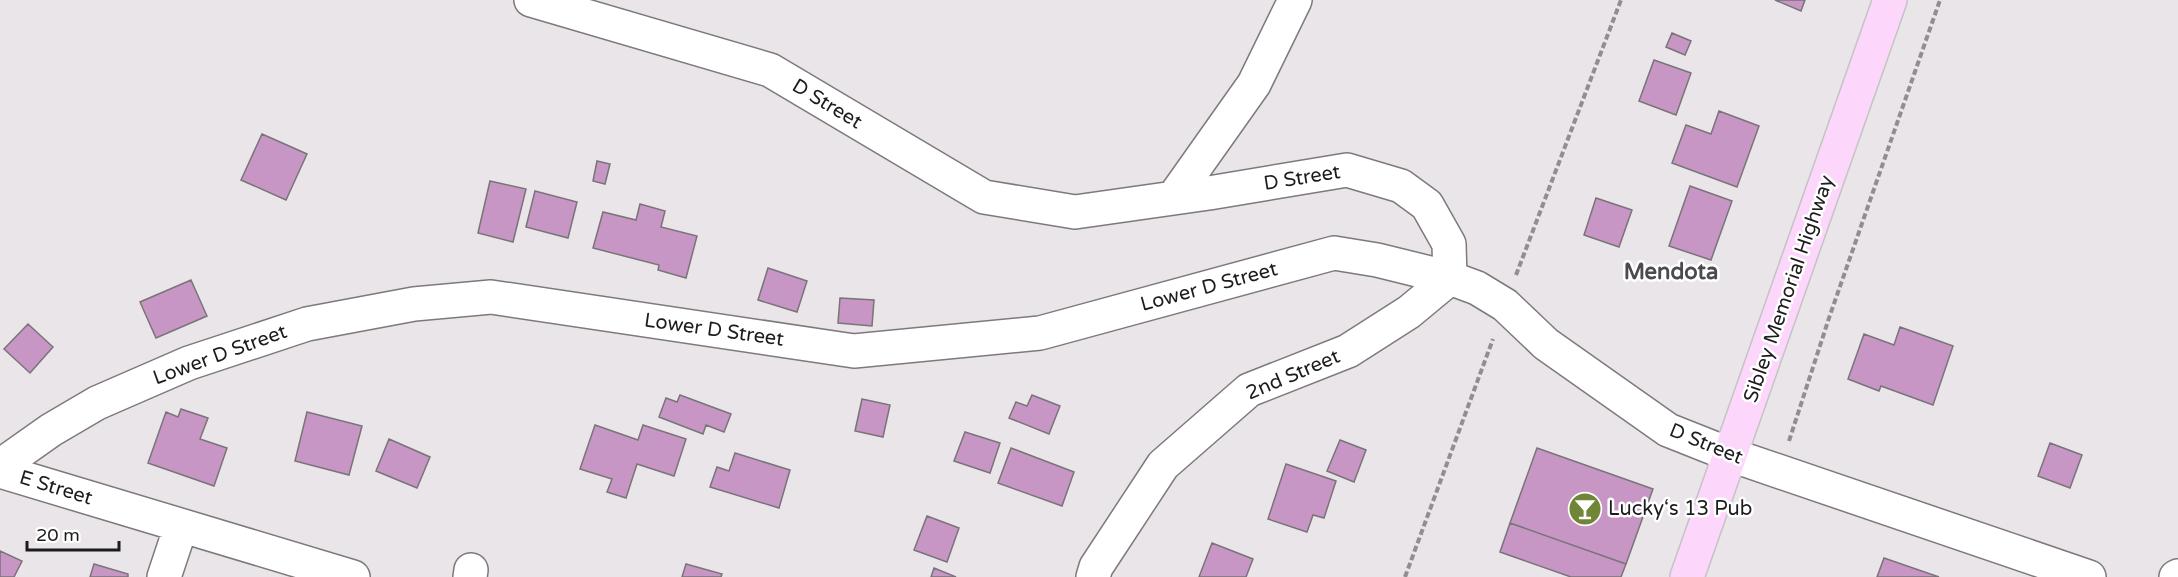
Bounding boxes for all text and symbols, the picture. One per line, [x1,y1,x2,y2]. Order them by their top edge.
street label: D Street [788,74,867,134]
street label: D Street [1262,160,1342,196]
street label: Sibley Memorial Highway [1739,172,1839,406]
street label: Lower D Street [1138,257,1280,317]
district label: Mendota [1624,259,1718,285]
street label: Lower D Street [643,308,786,352]
street label: Lower D Street [150,320,291,390]
street label: 2nd Street [1242,344,1344,406]
street label: D Street [1666,418,1747,470]
street label: E Street [17,466,96,511]
bar icon: Lucky‘s 13 Pub [1567,491,1603,527]
place label: Lucky‘s 13 Pub [1608,497,1752,521]
scale bar [27,514,118,552]
text: 20 m [36,524,80,546]

